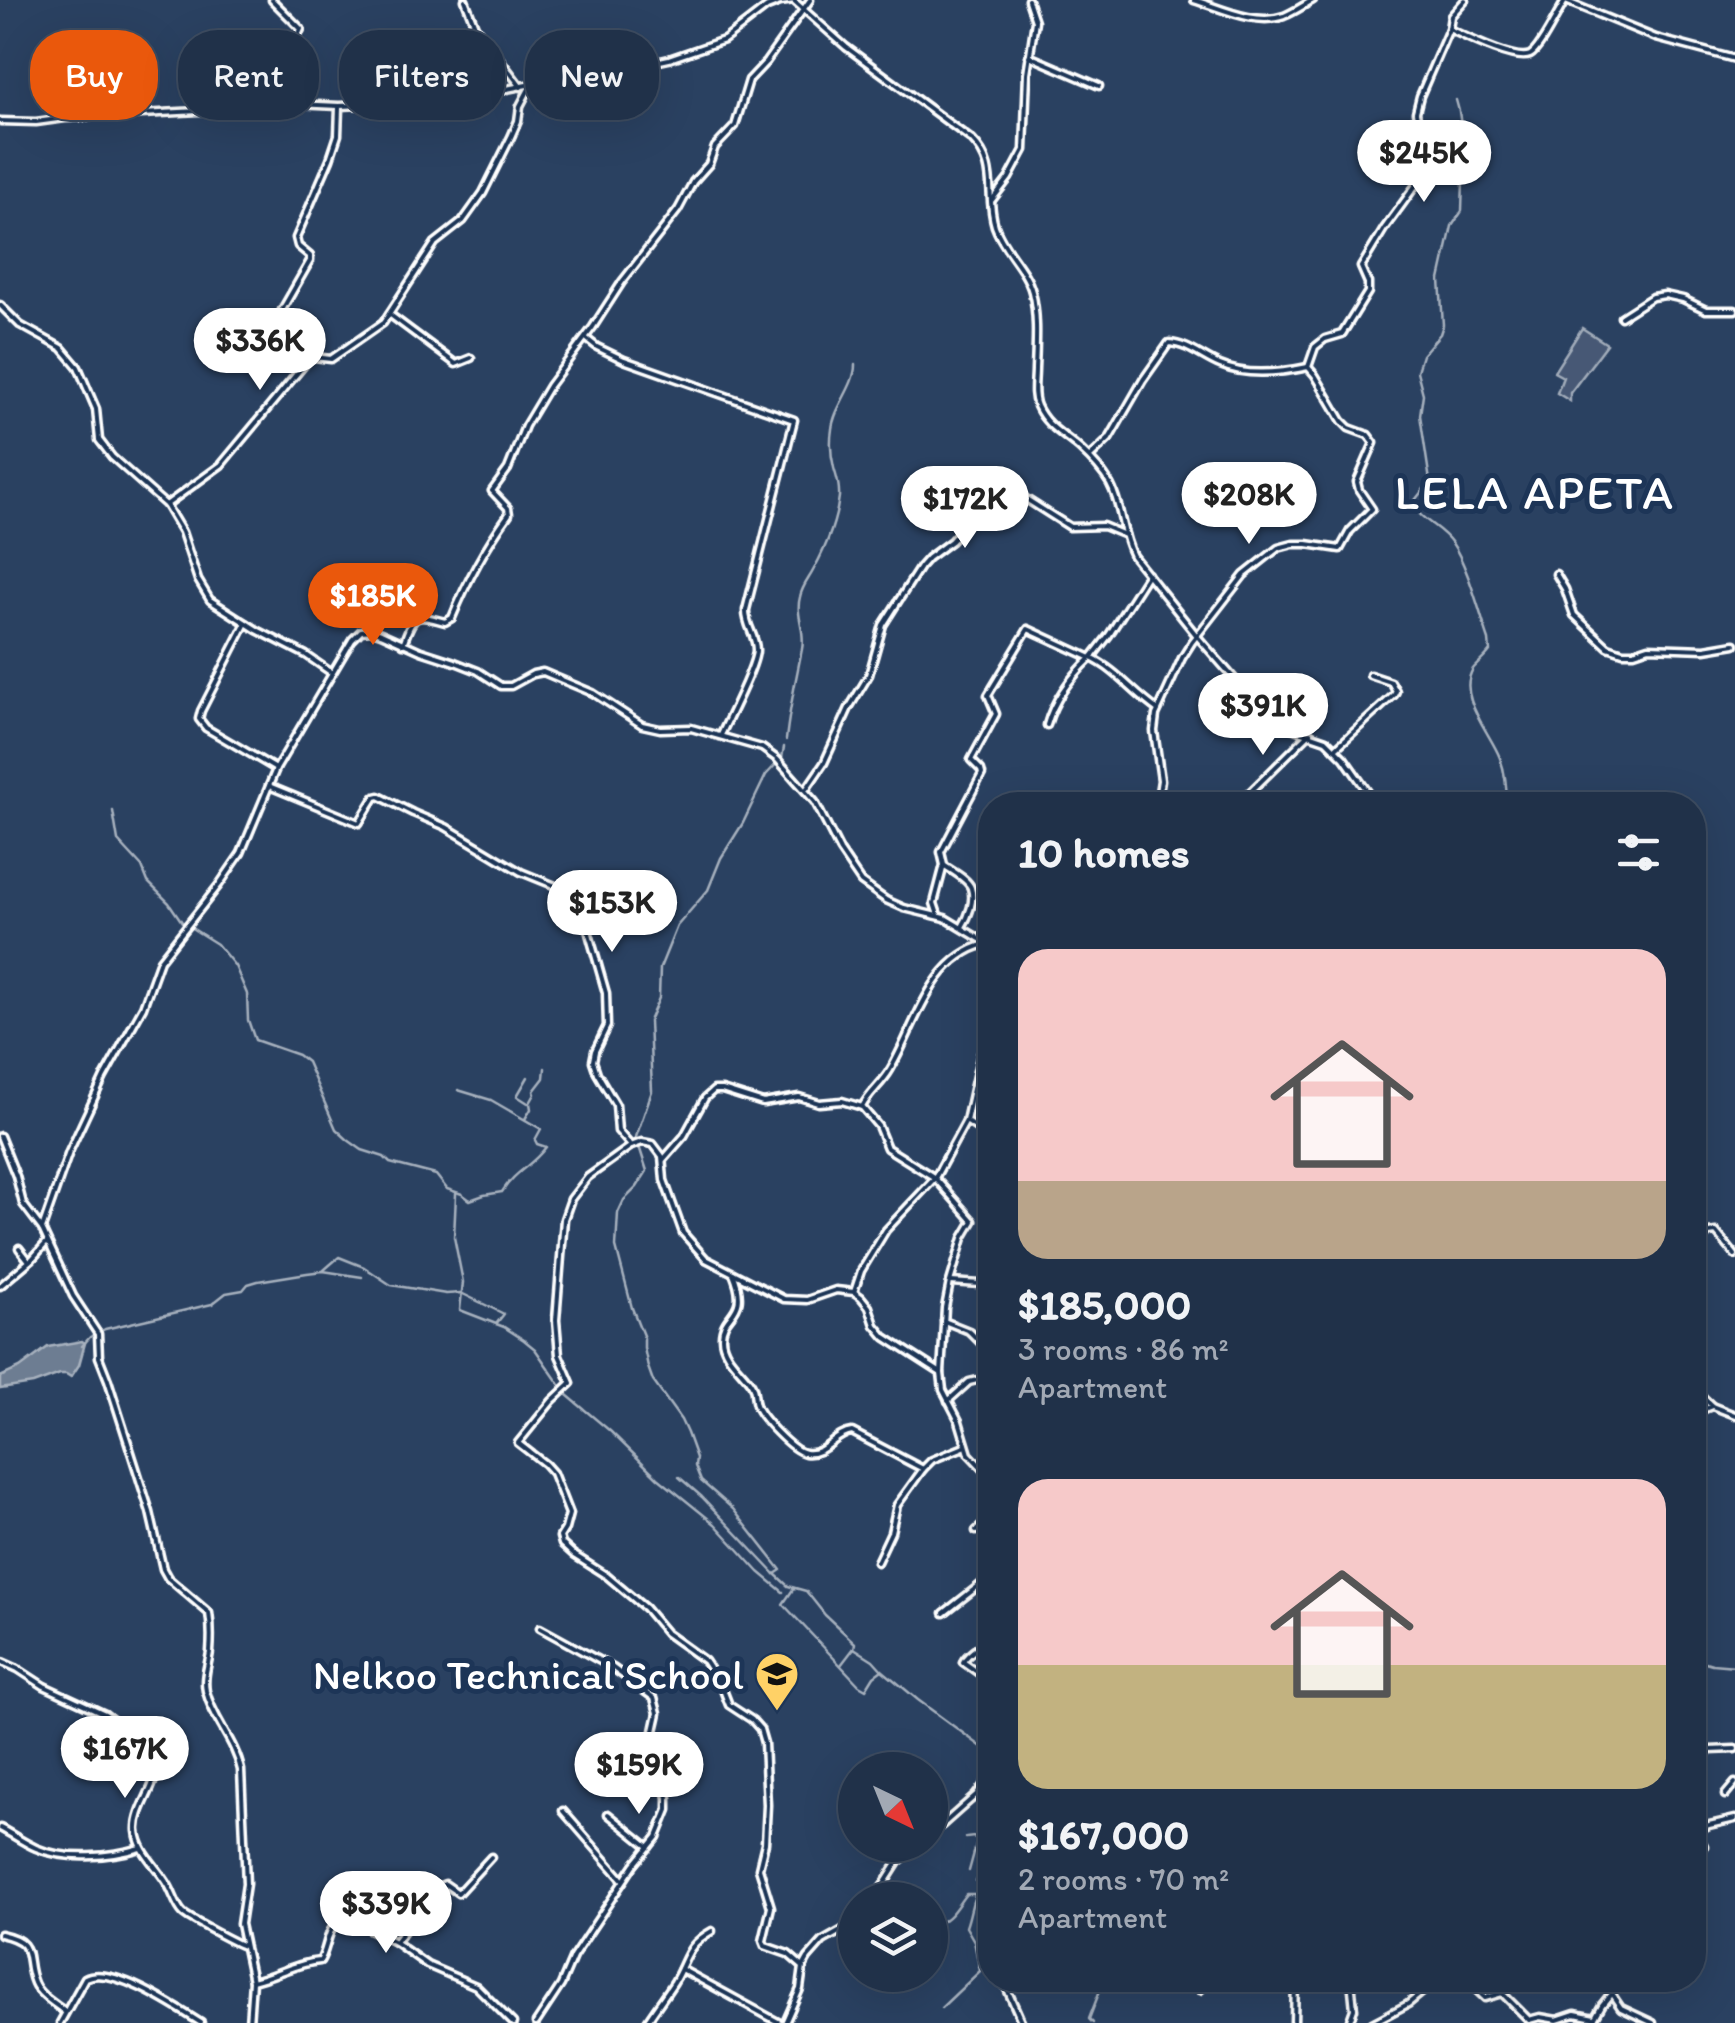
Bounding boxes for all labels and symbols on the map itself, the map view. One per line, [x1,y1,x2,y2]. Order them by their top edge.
pin: $245K [1354,120,1494,205]
pin: $336K [190,308,330,393]
pin: $208K [1179,462,1319,547]
district label: LELA APETA [1394,463,1676,521]
pin: $172K [895,466,1035,551]
pin: $185K [303,563,443,648]
pin: $391K [1193,673,1333,758]
pin: $153K [542,870,682,955]
place label: Nelkoo Technical School [313,1649,744,1700]
school or university icon: Nelkoo Technical School [754,1651,800,1712]
pin: $167K [55,1716,195,1801]
pin: $159K [569,1732,709,1817]
north arrow [838,1752,948,1862]
pin: $339K [316,1871,456,1956]

